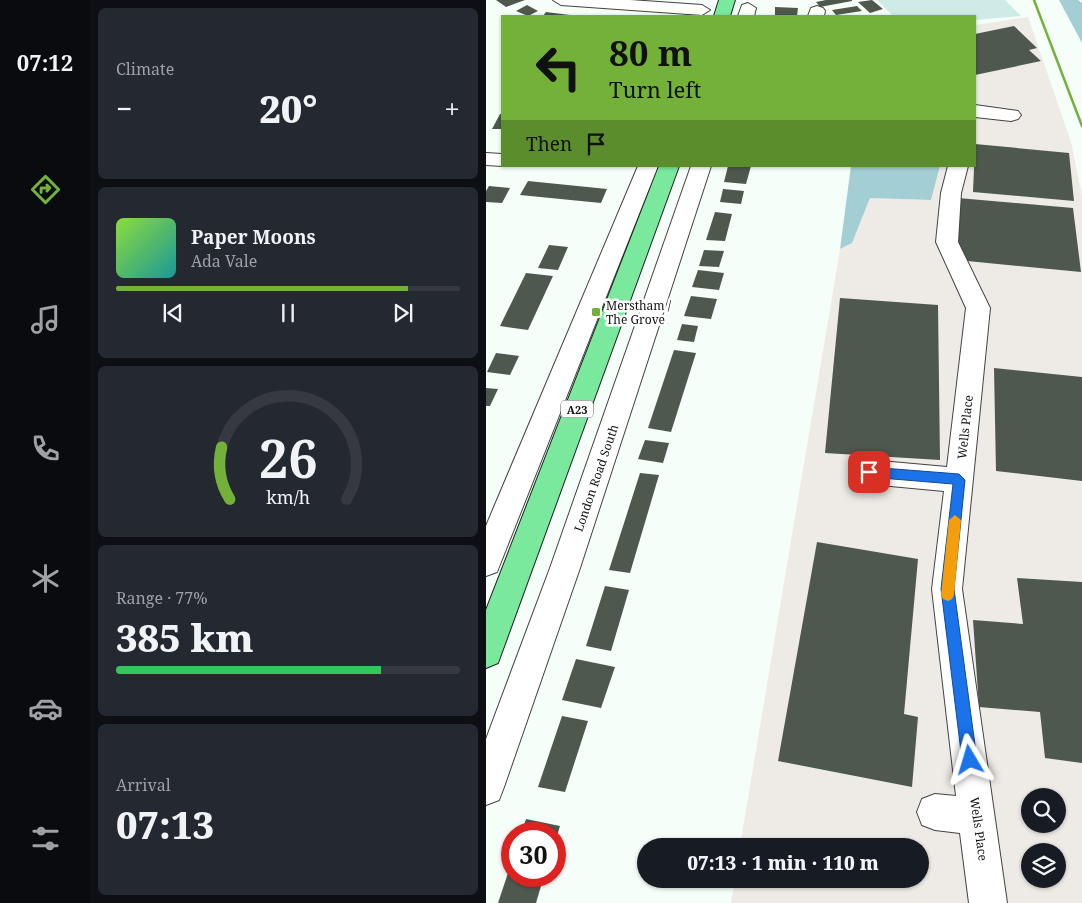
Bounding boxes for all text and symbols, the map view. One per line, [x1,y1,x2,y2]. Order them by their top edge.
text: 80 m [609,29,692,76]
icon: left [526,35,591,100]
text: 07:12 [17,47,73,77]
text: Climate [116,58,174,80]
text: Turn left [609,74,701,104]
text: 20° [259,82,317,134]
text: − [116,89,132,127]
text: + [444,89,460,127]
icon: arrive [582,130,610,158]
text: Then [526,131,572,157]
icon: directions [28,172,63,207]
text: Paper Moons [191,224,316,250]
text: Ada Vale [191,250,257,272]
place label: Merstham / The Grove [606,297,672,328]
icon: previous [159,299,187,327]
icon: pause [274,299,302,327]
icon: next [389,299,417,327]
icon: music [28,302,63,337]
marker: Merstham / The Grove [590,306,602,318]
street label: Wells Place [953,394,977,460]
road number: A23 [561,400,593,418]
text: 26 [259,422,317,493]
street label: London Road South [570,422,622,534]
icon: phone [28,431,63,466]
pin [848,451,890,493]
icon: arrive [855,458,883,486]
text: km/h [266,485,310,509]
icon: climate [28,561,63,596]
text: Range · 77% [116,587,208,609]
text: 385 km [116,611,254,663]
icon: car [28,691,63,726]
position arrow [943,733,995,785]
text: Arrival [116,774,171,796]
map controls [1021,788,1066,888]
button: search [1021,788,1066,833]
street label: Wells Place [966,796,992,862]
text: 07:13 [116,798,214,850]
icon: filters [28,821,63,856]
speed limit sign: 30 [501,822,566,887]
button: layers [1021,843,1066,888]
text: 07:13 · 1 min · 110 m [687,850,879,876]

